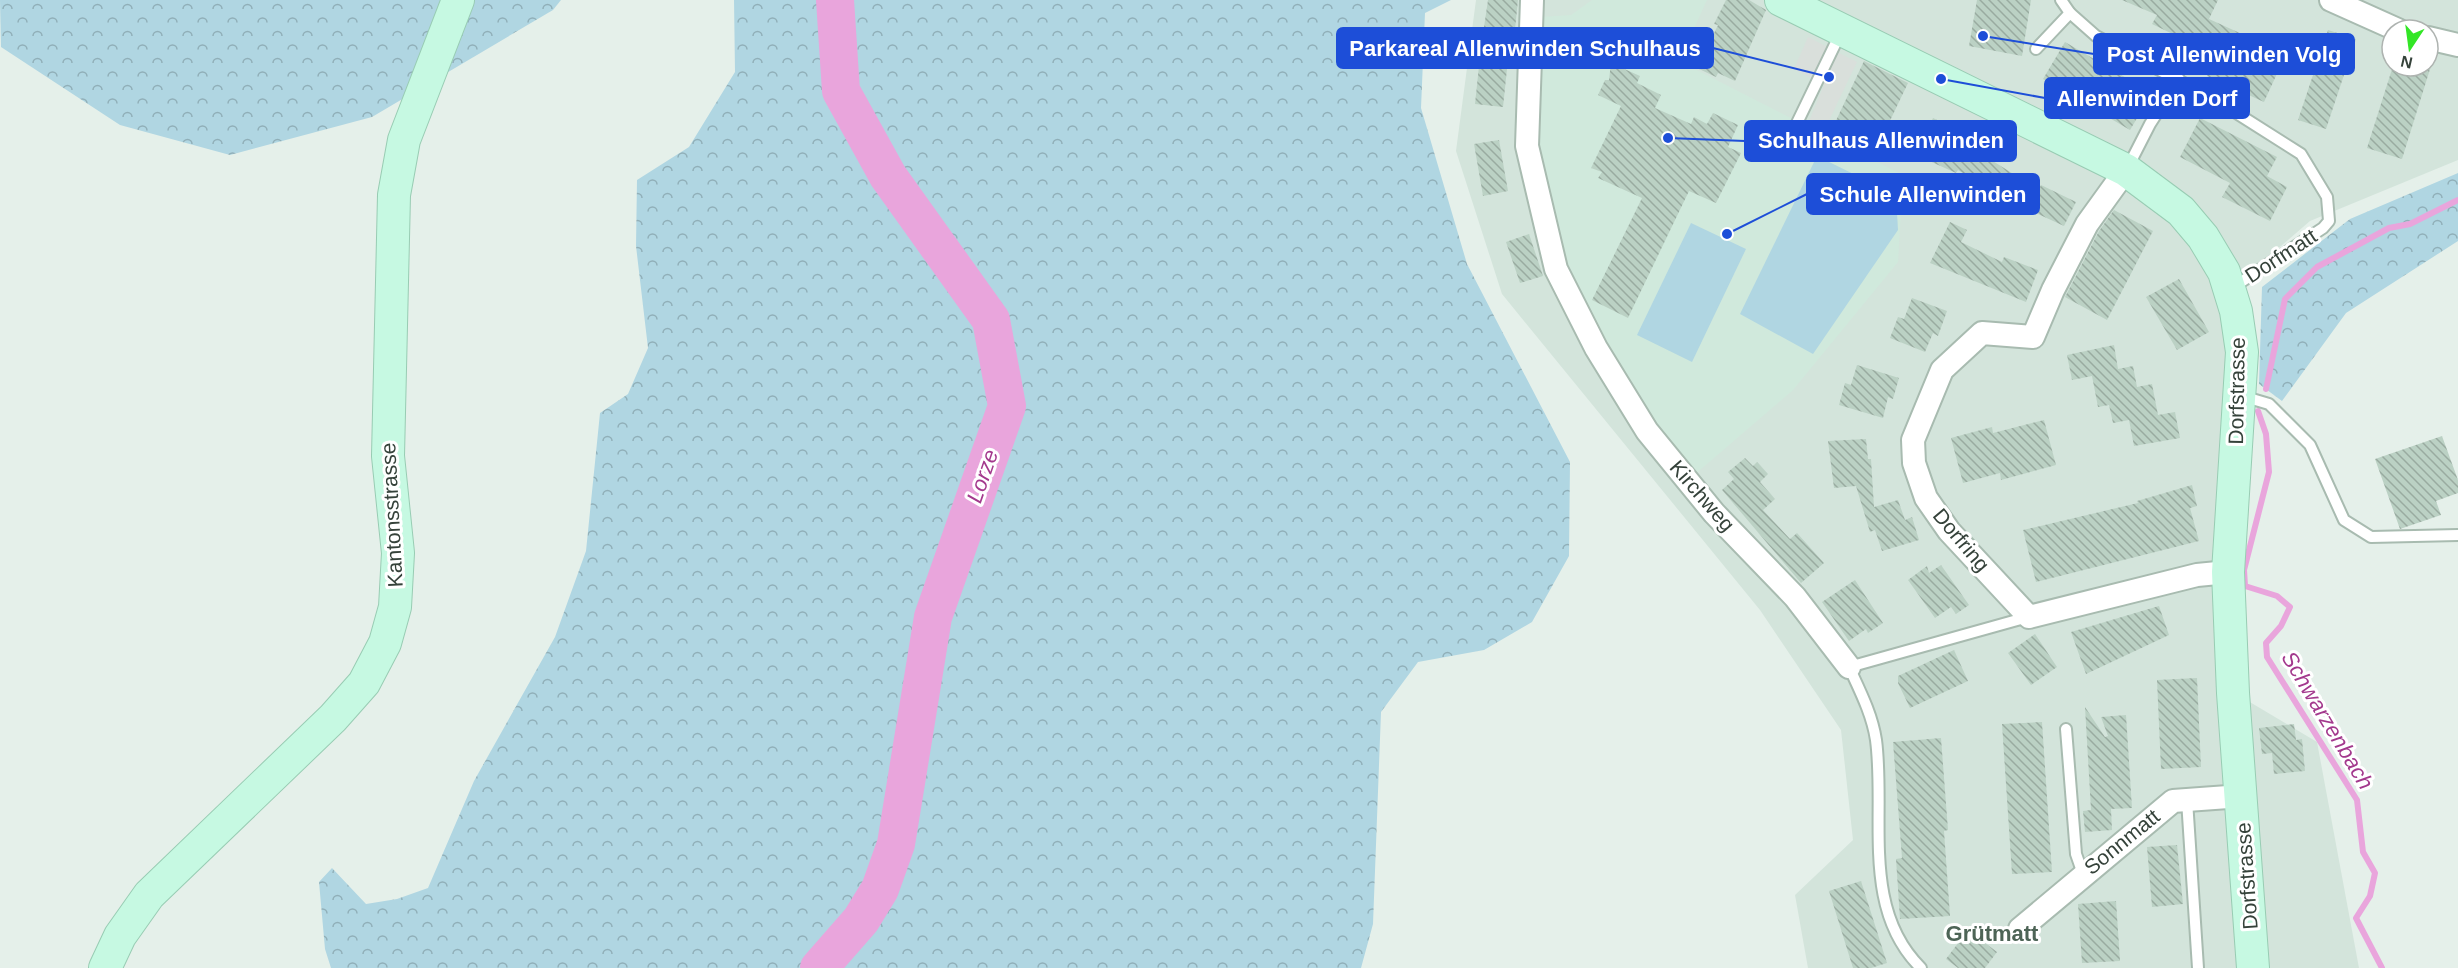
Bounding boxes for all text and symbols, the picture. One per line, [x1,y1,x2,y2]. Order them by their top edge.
north arrow [2380,18,2440,78]
callout: Parkareal Allenwinden Schulhaus [1337,28,1713,68]
callout: Post Allenwinden Volg [2094,34,2354,74]
text: Parkareal Allenwinden Schulhaus [1349,36,1701,61]
text: Post Allenwinden Volg [2107,42,2341,67]
text: N [2399,53,2414,72]
callout: Allenwinden Dorf [2045,78,2249,118]
text: Allenwinden Dorf [2057,86,2238,111]
callout: Schulhaus Allenwinden [1745,121,2016,161]
text: Schulhaus Allenwinden [1758,128,2004,153]
callout: Schule Allenwinden [1807,174,2039,214]
text: Schule Allenwinden [1820,182,2027,207]
street label: Dorfmatt [2241,224,2321,287]
street label: Dorfstrasse [2224,337,2249,445]
street label: Kantonsstrasse [376,442,407,588]
water label: Lorze [962,446,1003,506]
street label: Kirchweg [1665,456,1739,536]
street label: Dorfring [1929,504,1994,576]
water label: Schwarzenbach [2277,647,2379,794]
street label: Sonnmatt [2080,804,2164,879]
street label: Dorfstrasse [2231,822,2262,930]
district label: Grütmatt [1946,921,2039,946]

